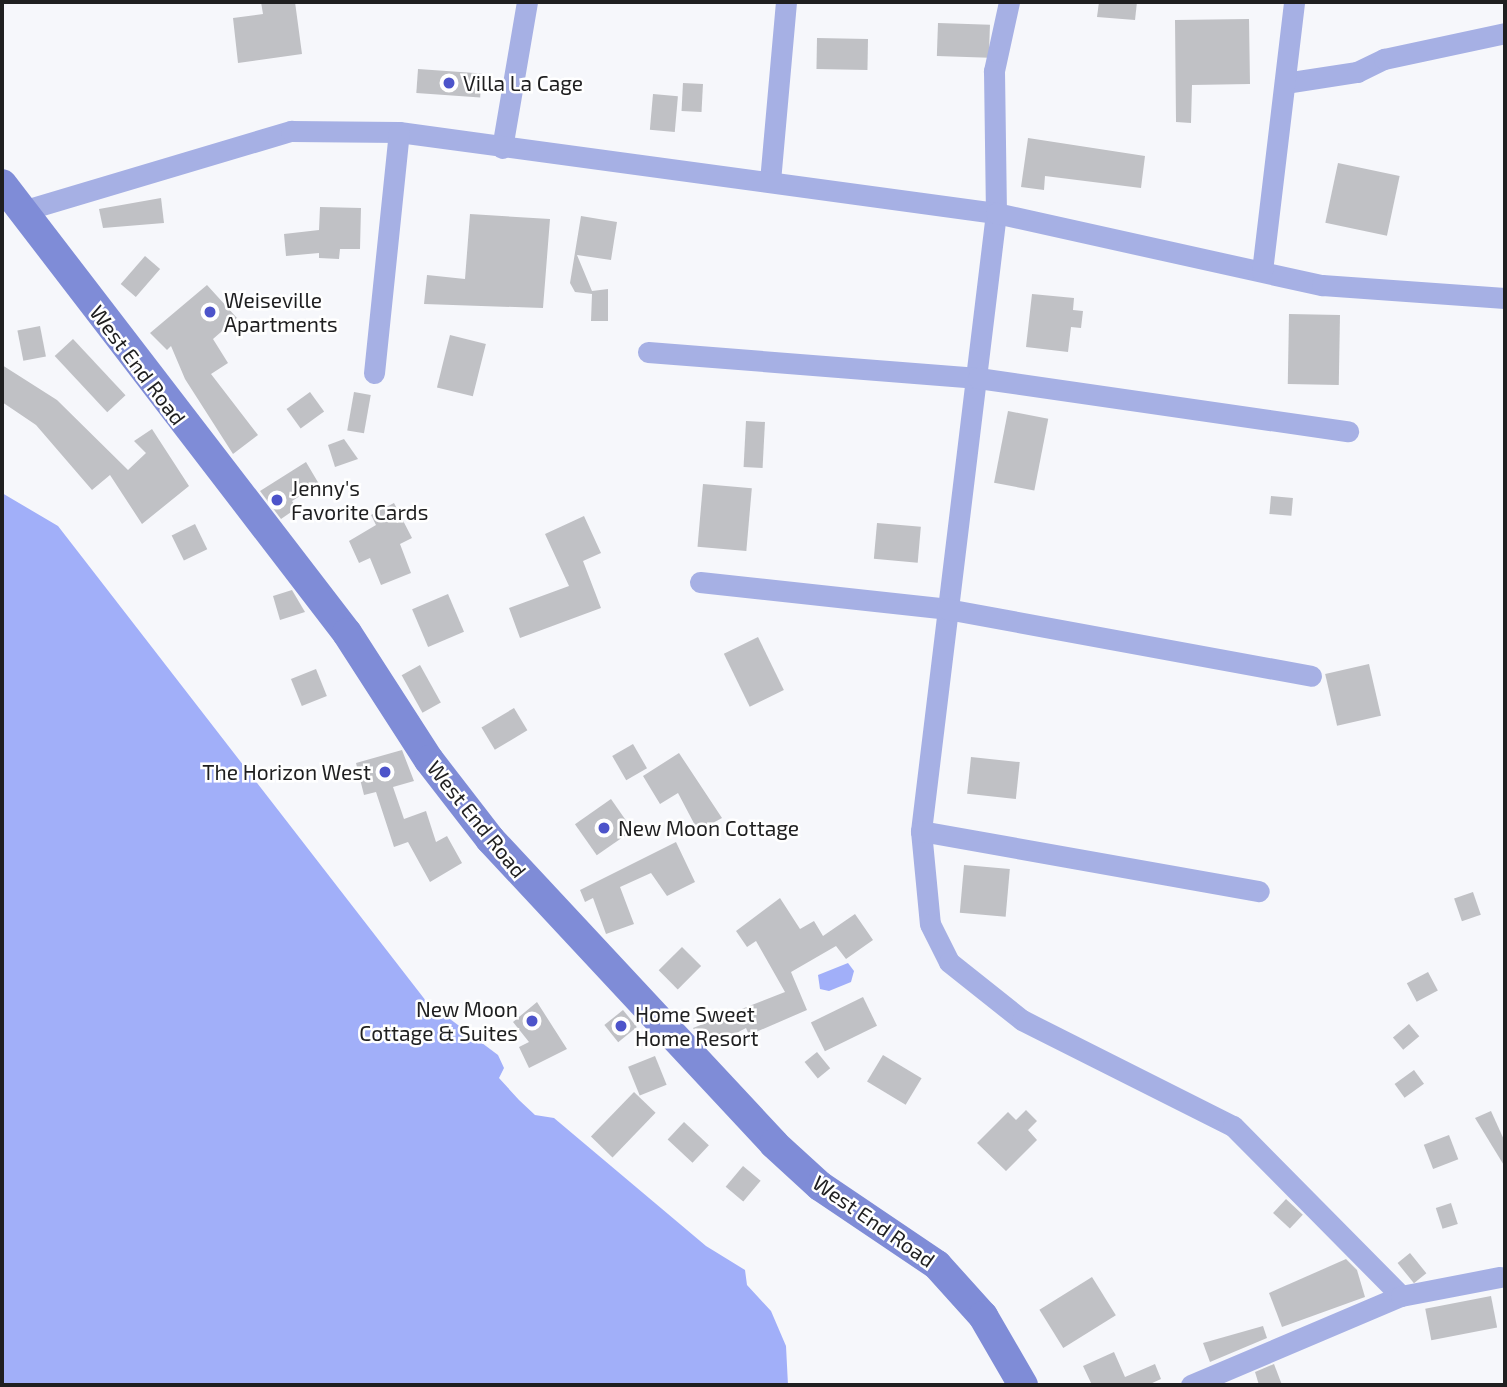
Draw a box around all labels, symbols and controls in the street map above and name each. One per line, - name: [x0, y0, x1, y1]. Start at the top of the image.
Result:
- place label: Villa La Cage: [463, 70, 583, 96]
- marker: Villa La Cage: [441, 75, 457, 91]
- place label: Weiseville Apartments: [224, 287, 338, 337]
- street label: West End Road: [85, 300, 191, 430]
- marker: Weiseville Apartments: [202, 304, 218, 320]
- place label: Jenny's Favorite Cards: [291, 475, 428, 525]
- marker: Jenny's Favorite Cards: [269, 492, 285, 508]
- street label: West End Road: [422, 755, 532, 883]
- place label: The Horizon West: [202, 759, 371, 785]
- marker: The Horizon West: [377, 764, 393, 780]
- place label: New Moon Cottage: [618, 815, 800, 841]
- marker: New Moon Cottage: [596, 820, 612, 836]
- place label: New Moon Cottage & Suites: [359, 996, 518, 1046]
- place label: Home Sweet Home Resort: [635, 1001, 758, 1051]
- marker: New Moon Cottage & Suites: [524, 1013, 540, 1029]
- marker: Home Sweet Home Resort: [613, 1018, 629, 1034]
- street label: West End Road: [808, 1170, 940, 1272]

